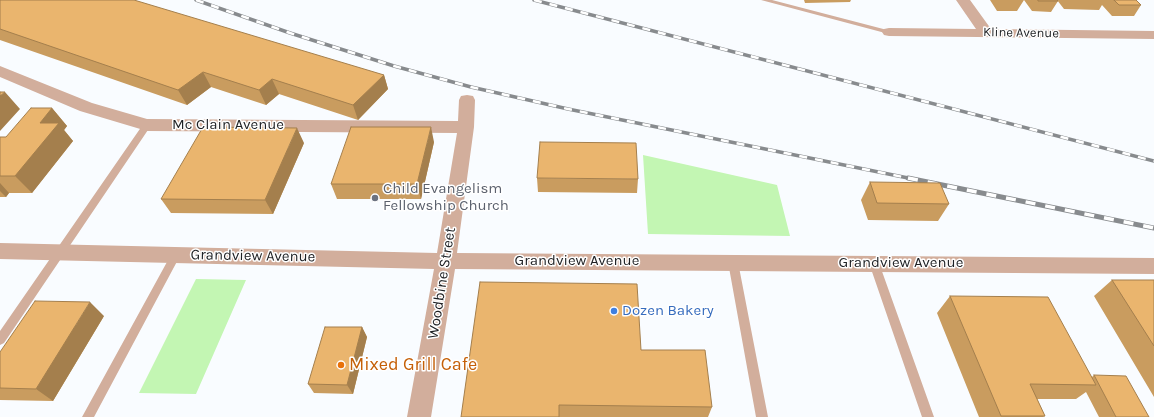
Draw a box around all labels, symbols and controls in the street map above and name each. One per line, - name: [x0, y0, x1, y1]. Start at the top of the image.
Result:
- street label: Kline Avenue: [983, 25, 1059, 41]
- street label: Mc Clain Avenue: [172, 116, 284, 134]
- place label: Child Evangelism Fellowship Church: [383, 180, 509, 215]
- marker: Child Evangelism Fellowship Church: [370, 193, 380, 203]
- street label: Woodbine Street: [424, 226, 460, 340]
- street label: Grandview Avenue: [190, 246, 316, 266]
- street label: Grandview Avenue: [515, 252, 639, 270]
- street label: Grandview Avenue: [839, 254, 963, 272]
- place label: Dozen Bakery: [622, 302, 714, 320]
- marker: Dozen Bakery: [609, 306, 619, 316]
- place label: Mixed Grill Cafe: [349, 354, 477, 376]
- marker: Mixed Grill Cafe: [336, 360, 346, 370]

